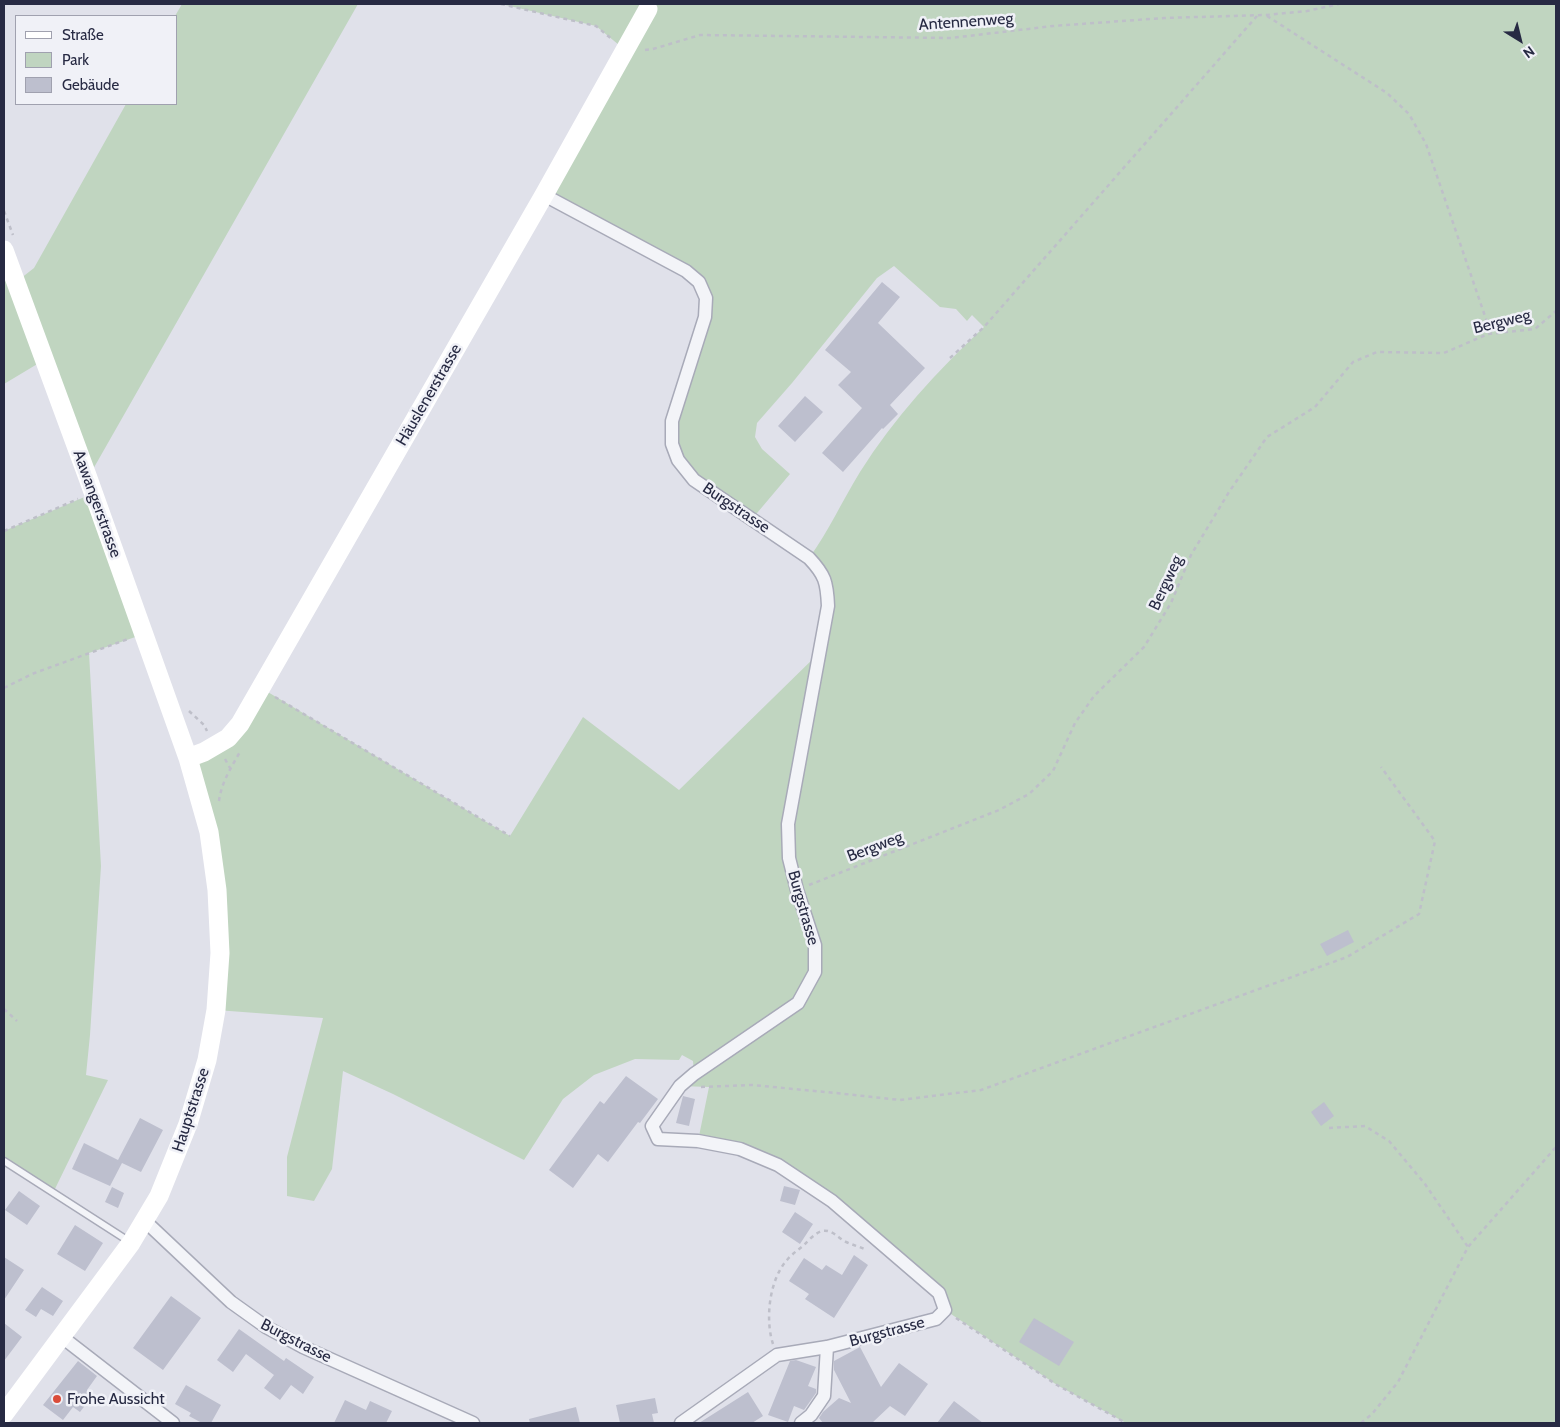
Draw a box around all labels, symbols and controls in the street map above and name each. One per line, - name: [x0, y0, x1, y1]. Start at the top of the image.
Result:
- street label: Antennenweg: [918, 9, 1014, 35]
- legend: [15, 15, 178, 105]
- north arrow: [1495, 15, 1545, 65]
- text: Straße: [62, 26, 104, 44]
- text: N: [1520, 42, 1538, 62]
- text: Park: [62, 51, 89, 69]
- text: Gebäude: [62, 76, 119, 94]
- street label: Bergweg: [1471, 306, 1533, 338]
- street label: Häuslenerstrasse: [392, 341, 466, 449]
- street label: Aawangerstrasse: [69, 448, 125, 560]
- street label: Burgstrasse: [699, 479, 773, 537]
- street label: Bergweg: [1145, 553, 1187, 613]
- street label: Bergweg: [844, 828, 906, 866]
- street label: Burgstrasse: [783, 868, 823, 948]
- street label: Hauptstrasse: [168, 1065, 214, 1155]
- street label: Burgstrasse: [847, 1313, 927, 1351]
- street label: Burgstrasse: [257, 1315, 335, 1367]
- place label: Frohe Aussicht: [67, 1389, 165, 1409]
- marker: Frohe Aussicht: [51, 1393, 63, 1405]

